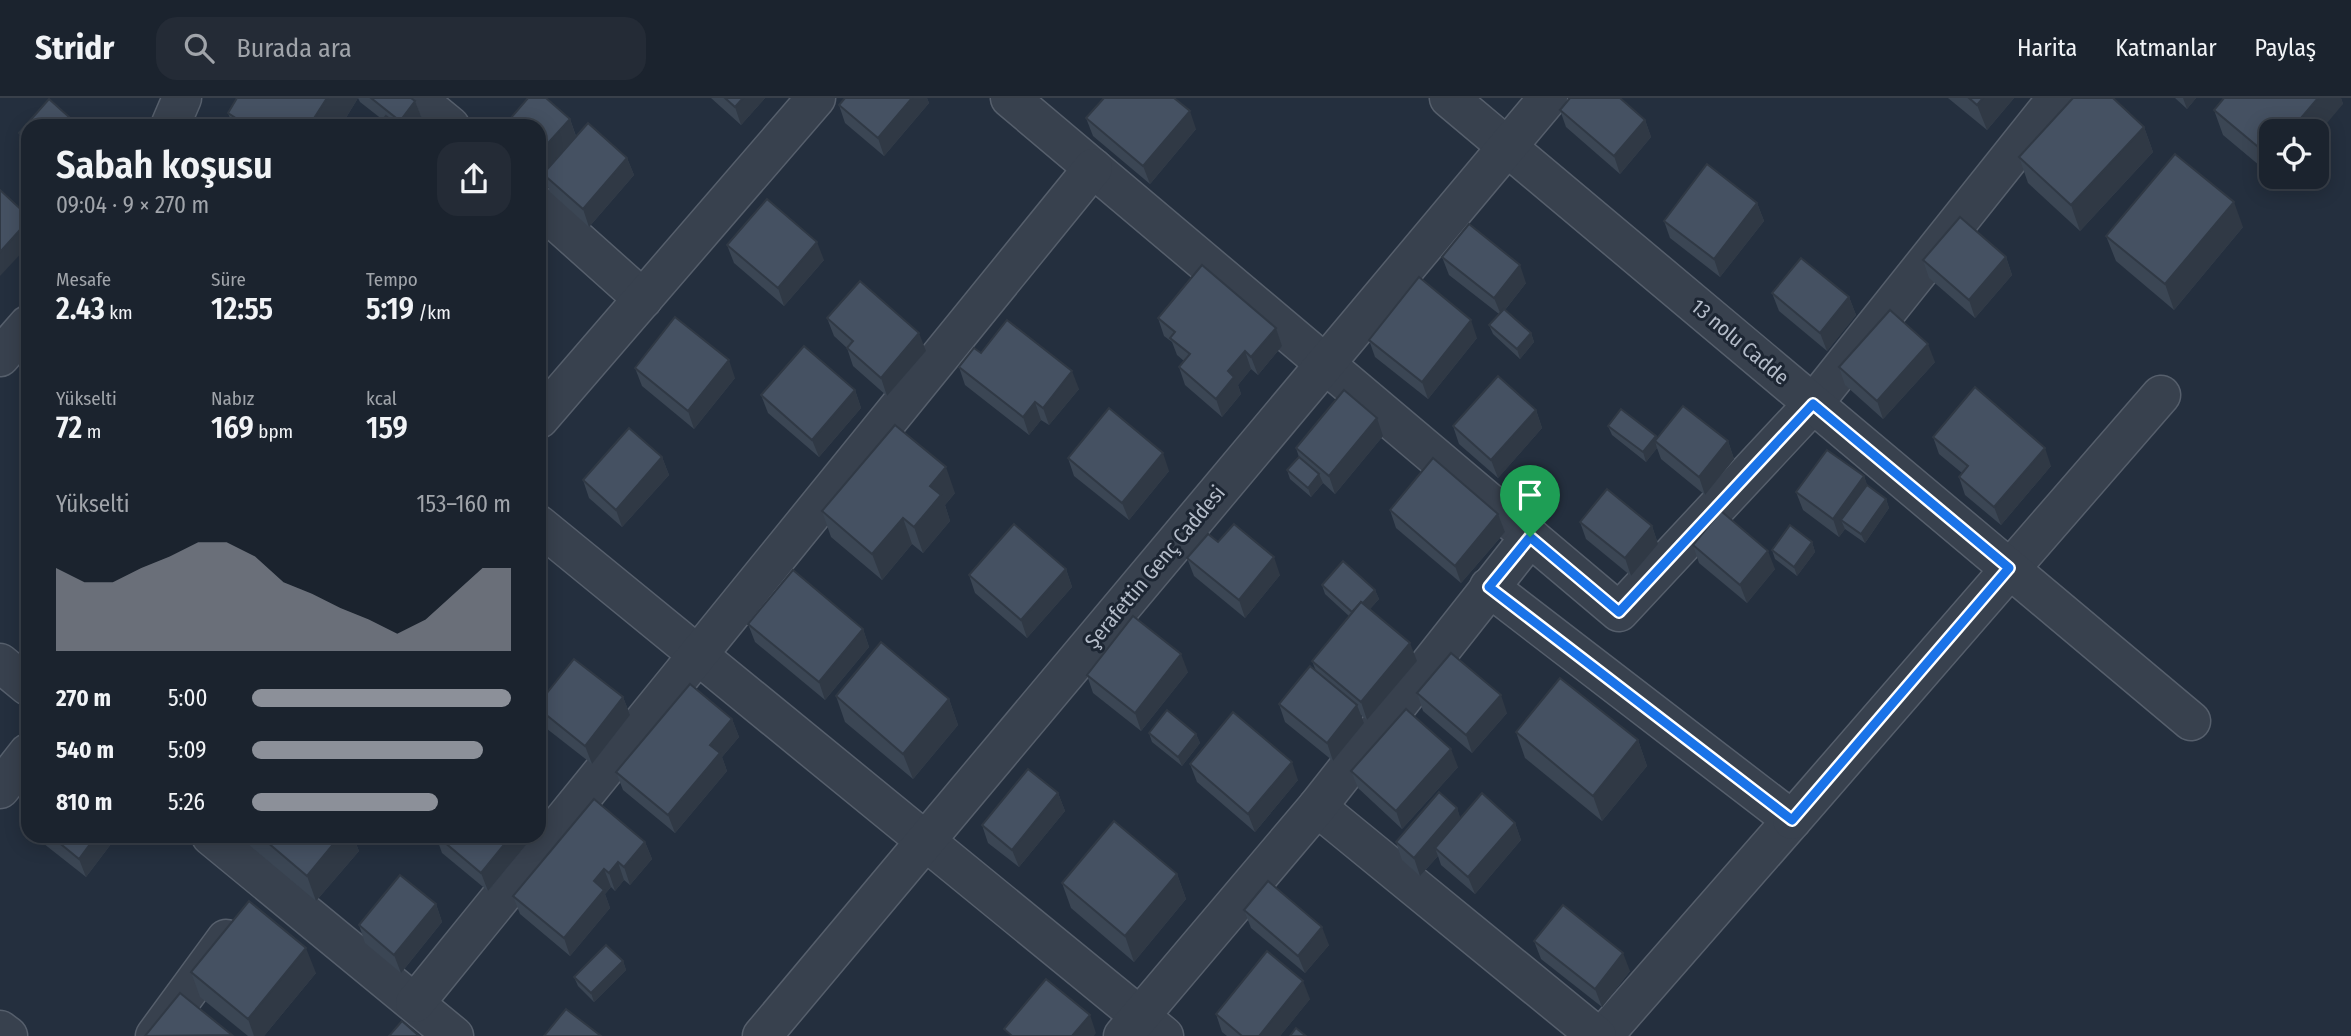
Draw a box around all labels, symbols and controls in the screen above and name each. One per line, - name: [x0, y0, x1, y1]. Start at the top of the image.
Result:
- search box: [156, 17, 646, 80]
- text: Stridr: [35, 28, 114, 68]
- icon: search: [180, 29, 218, 67]
- text: Burada ara: [236, 33, 352, 64]
- text: Harita: [2017, 34, 2077, 62]
- text: Katmanlar: [2115, 34, 2217, 62]
- text: Paylaş: [2255, 34, 2316, 62]
- map controls: [2259, 119, 2329, 189]
- button: locate: [2259, 119, 2329, 189]
- text: Sabah koşusu: [56, 142, 273, 188]
- button: share: [437, 142, 511, 216]
- text: 09:04 · 9 × 270 m: [56, 191, 209, 219]
- text: Mesafe: [56, 268, 111, 291]
- text: Süre: [211, 268, 246, 291]
- text: Tempo: [366, 268, 418, 291]
- text: 2.43: [56, 291, 105, 327]
- text: 12:55: [211, 291, 273, 327]
- text: 5:19: [366, 291, 414, 327]
- street label: 13 nolu Cadde: [1686, 294, 1794, 390]
- text: km: [105, 301, 133, 324]
- text: /km: [414, 301, 451, 324]
- text: Yükselti: [56, 387, 117, 410]
- text: Nabız: [211, 387, 254, 410]
- text: kcal: [366, 387, 397, 410]
- text: 72: [56, 410, 82, 446]
- text: 169: [211, 410, 254, 446]
- text: 159: [366, 410, 408, 446]
- text: m: [82, 420, 101, 443]
- text: bpm: [254, 420, 293, 443]
- pin: [1500, 465, 1560, 537]
- icon: arrive: [1511, 476, 1549, 514]
- street label: Şerafettin Genç Caddesi: [1079, 480, 1231, 654]
- text: Yükselti: [56, 490, 130, 518]
- text: 153–160 m: [417, 490, 511, 518]
- text: 270 m: [56, 684, 111, 712]
- text: 5:00: [168, 684, 207, 712]
- text: 540 m: [56, 736, 114, 764]
- text: 5:09: [168, 736, 206, 764]
- text: 810 m: [56, 788, 112, 816]
- text: 5:26: [168, 788, 205, 816]

